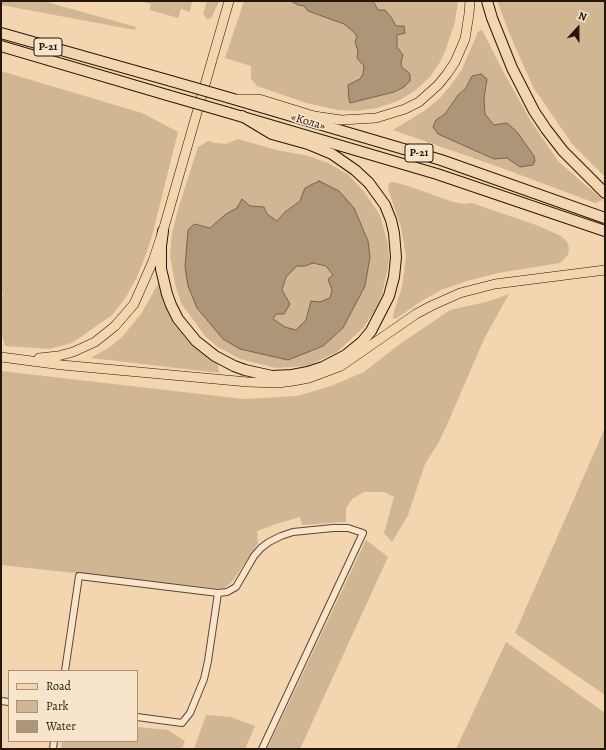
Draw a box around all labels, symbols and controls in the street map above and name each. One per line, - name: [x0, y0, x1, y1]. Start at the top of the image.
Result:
- north arrow: [558, 8, 598, 48]
- text: N: [576, 8, 589, 25]
- road number: Р-21: [34, 38, 62, 56]
- street label: «Кола»: [289, 110, 327, 134]
- road number: Р-21: [405, 144, 433, 162]
- legend: [8, 670, 138, 742]
- text: Road: [46, 678, 71, 694]
- text: Park: [46, 698, 69, 714]
- text: Water: [46, 718, 76, 734]

